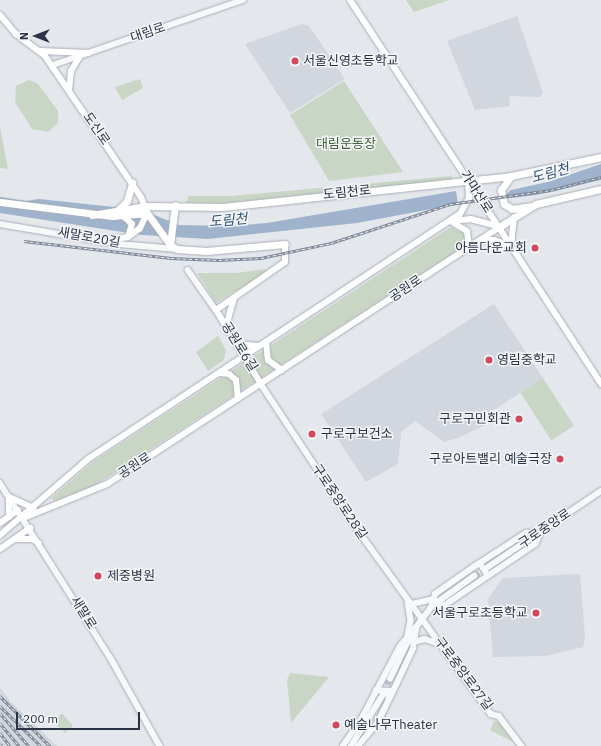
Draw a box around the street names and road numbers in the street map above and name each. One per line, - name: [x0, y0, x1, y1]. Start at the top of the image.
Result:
- street label: 대림로: [128, 20, 168, 46]
- street label: 도신로: [79, 110, 113, 148]
- street label: 가마산로: [456, 168, 496, 216]
- street label: 도림천로: [322, 183, 372, 203]
- street label: 새말로20길: [56, 225, 122, 251]
- street label: 공원로: [387, 273, 425, 305]
- street label: 공원로6길: [218, 319, 260, 375]
- street label: 공원로: [116, 450, 154, 482]
- street label: 구로중앙로28길: [308, 461, 370, 543]
- street label: 구로중앙로: [516, 506, 574, 552]
- street label: 새말로: [67, 594, 99, 632]
- street label: 구로중앙로27길: [430, 634, 496, 714]

